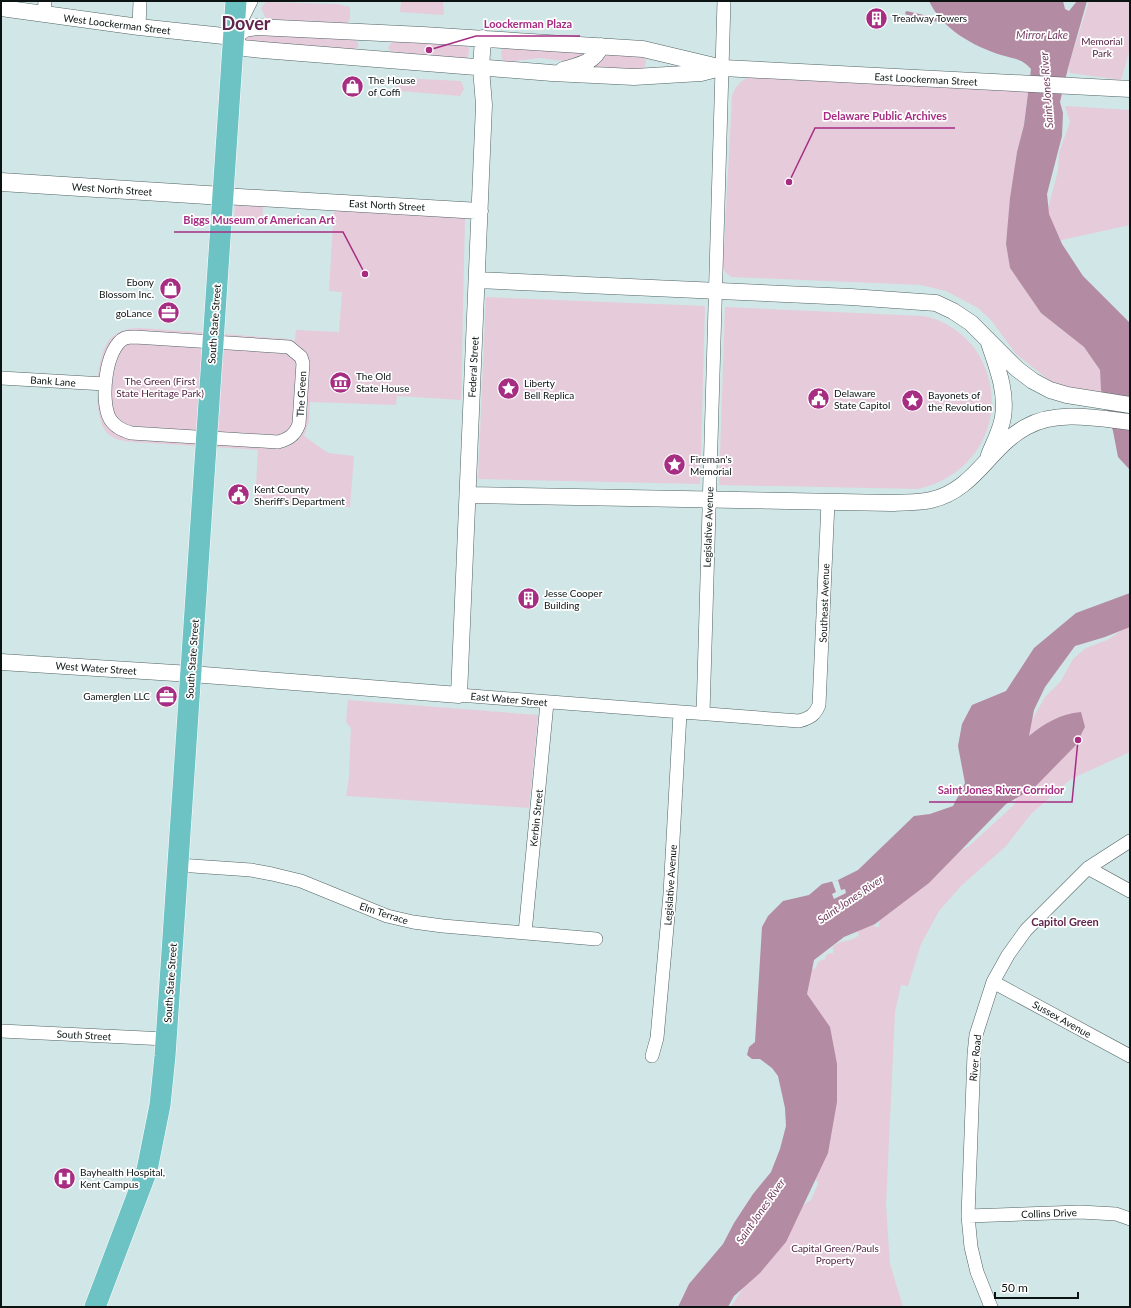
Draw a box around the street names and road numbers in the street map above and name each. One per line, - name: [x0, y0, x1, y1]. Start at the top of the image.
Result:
- street label: West Loockerman Street: [63, 11, 172, 37]
- street label: East Loockerman Street: [874, 70, 978, 88]
- street label: West North Street: [71, 180, 153, 198]
- street label: East North Street: [349, 197, 426, 213]
- street label: South State Street: [205, 283, 223, 364]
- street label: Federal Street: [465, 336, 481, 398]
- street label: The Green: [294, 371, 308, 417]
- street label: Bank Lane: [30, 373, 76, 389]
- street label: Legislative Avenue: [701, 486, 715, 568]
- street label: Southeast Avenue: [817, 563, 831, 643]
- street label: South State Street: [183, 618, 201, 699]
- street label: West Water Street: [55, 659, 137, 677]
- street label: East Water Street: [470, 690, 548, 708]
- street label: Kerbin Street: [527, 788, 545, 847]
- street label: Legislative Avenue: [661, 844, 679, 926]
- street label: Elm Terrace: [358, 899, 410, 927]
- street label: South State Street: [161, 942, 179, 1023]
- street label: Sussex Avenue: [1031, 998, 1093, 1040]
- street label: South Street: [56, 1028, 112, 1042]
- street label: River Road: [967, 1034, 983, 1082]
- street label: Collins Drive: [1021, 1206, 1077, 1220]

